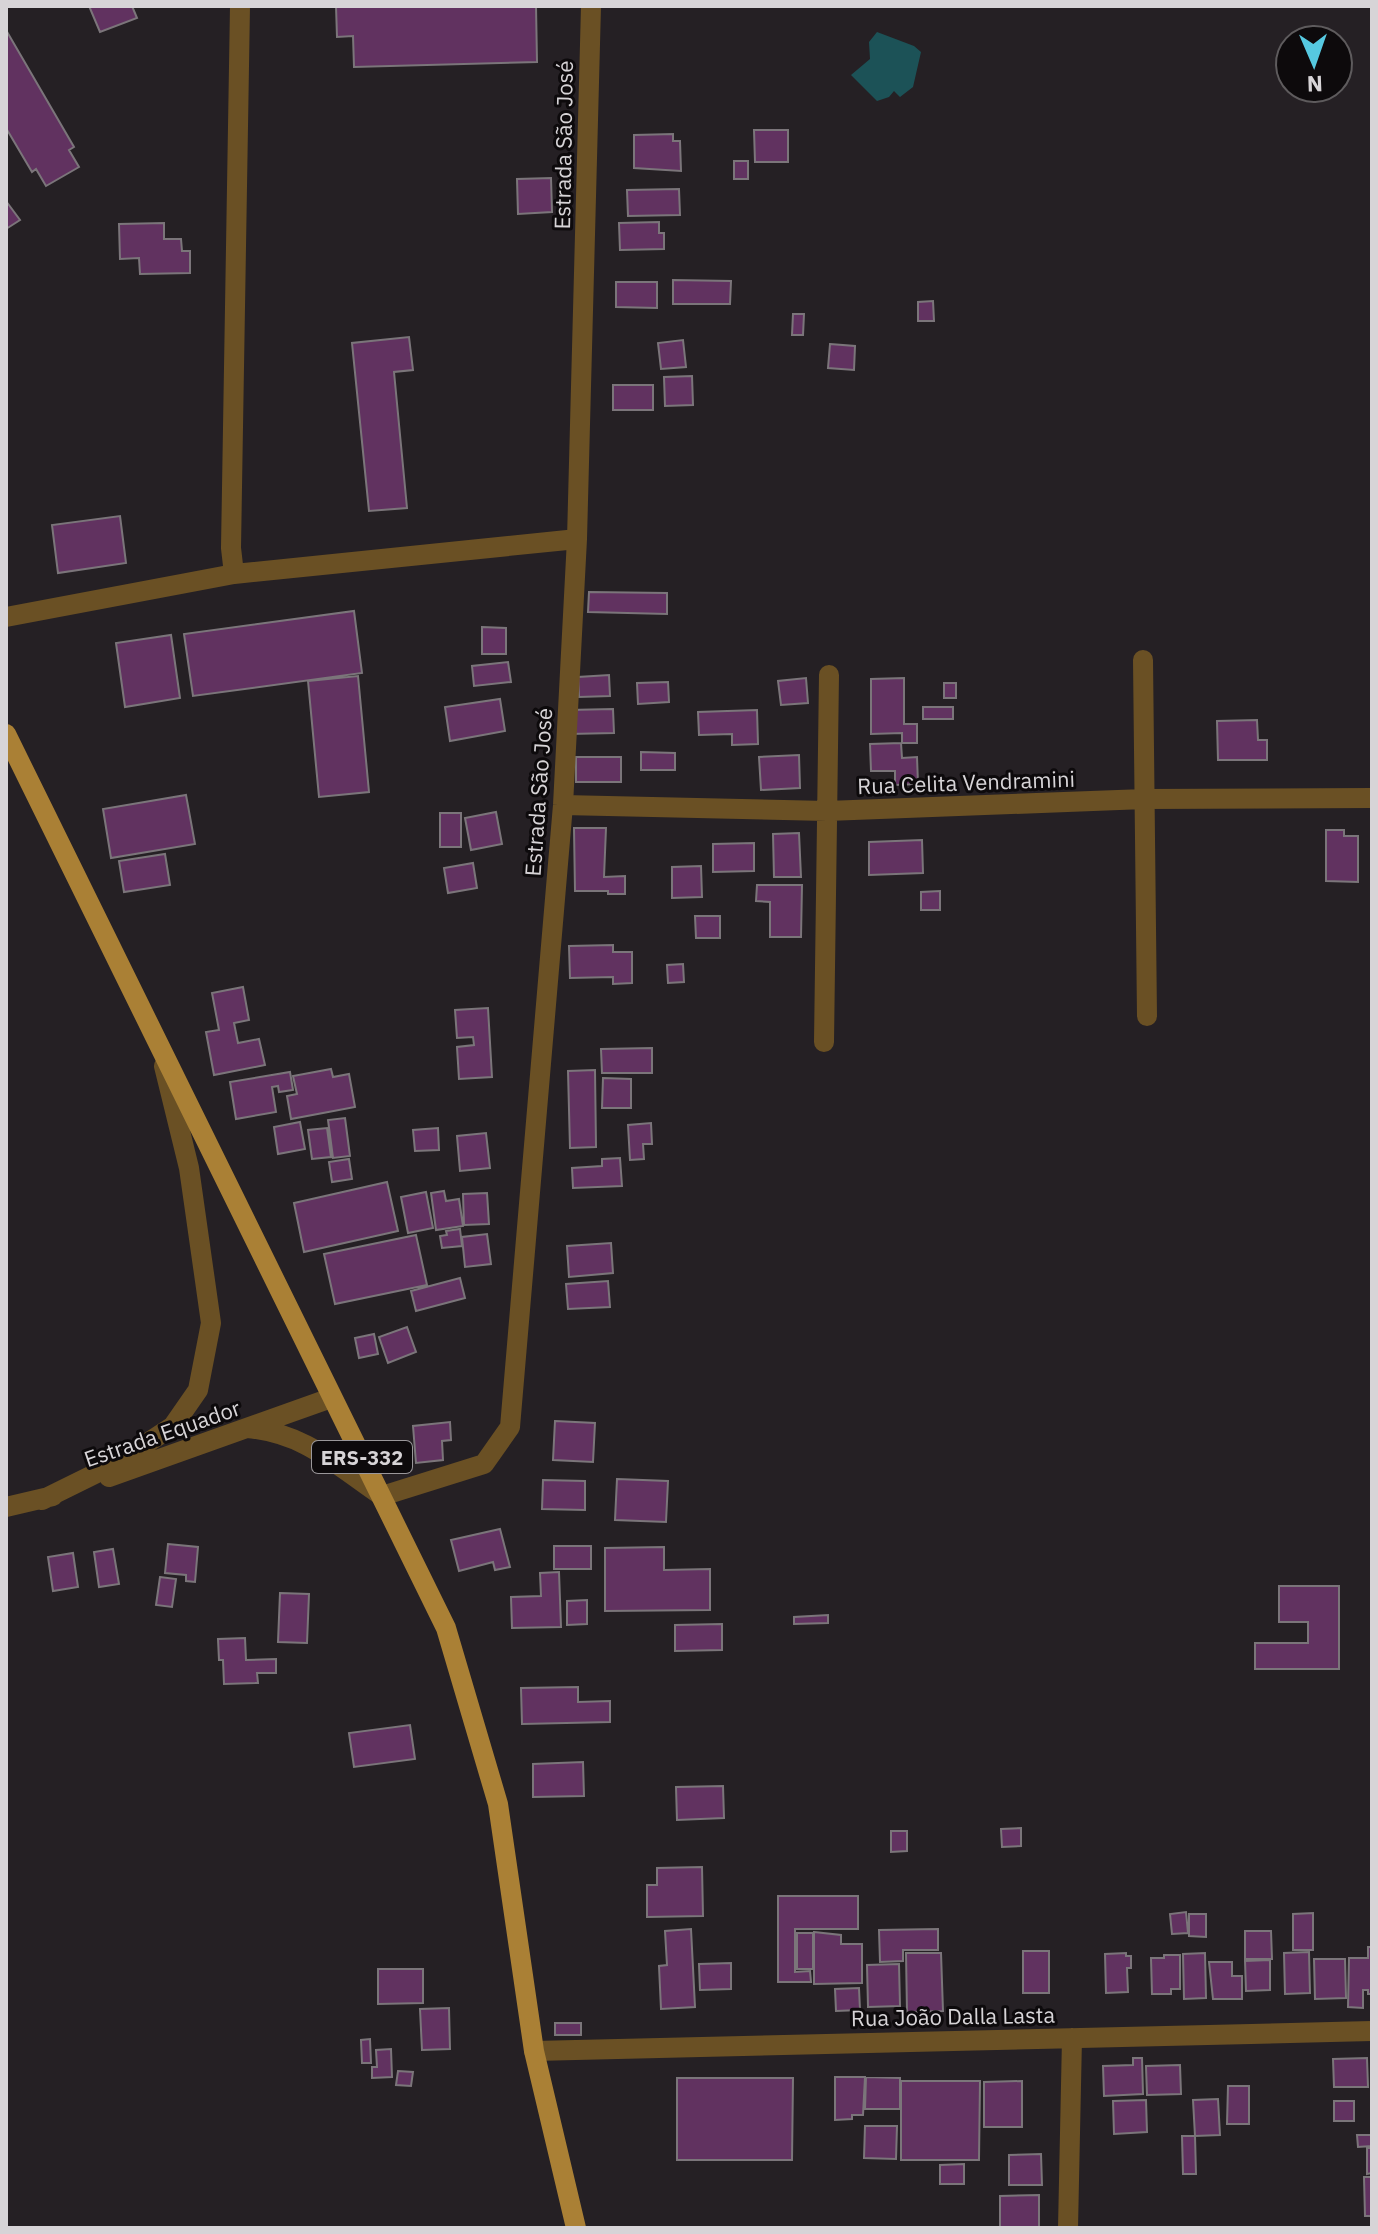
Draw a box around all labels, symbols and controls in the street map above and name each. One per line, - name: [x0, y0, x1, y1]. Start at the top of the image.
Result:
- north arrow: [1274, 24, 1354, 104]
- street label: Estrada São José: [547, 60, 579, 230]
- text: N: [1306, 70, 1323, 99]
- street label: Estrada São José: [518, 707, 558, 877]
- street label: Rua Celita Vendramini: [857, 764, 1075, 800]
- street label: Estrada Equador: [80, 1393, 244, 1473]
- road number: ERS-332: [312, 1441, 412, 1473]
- street label: Rua João Dalla Lasta: [851, 2000, 1056, 2032]

